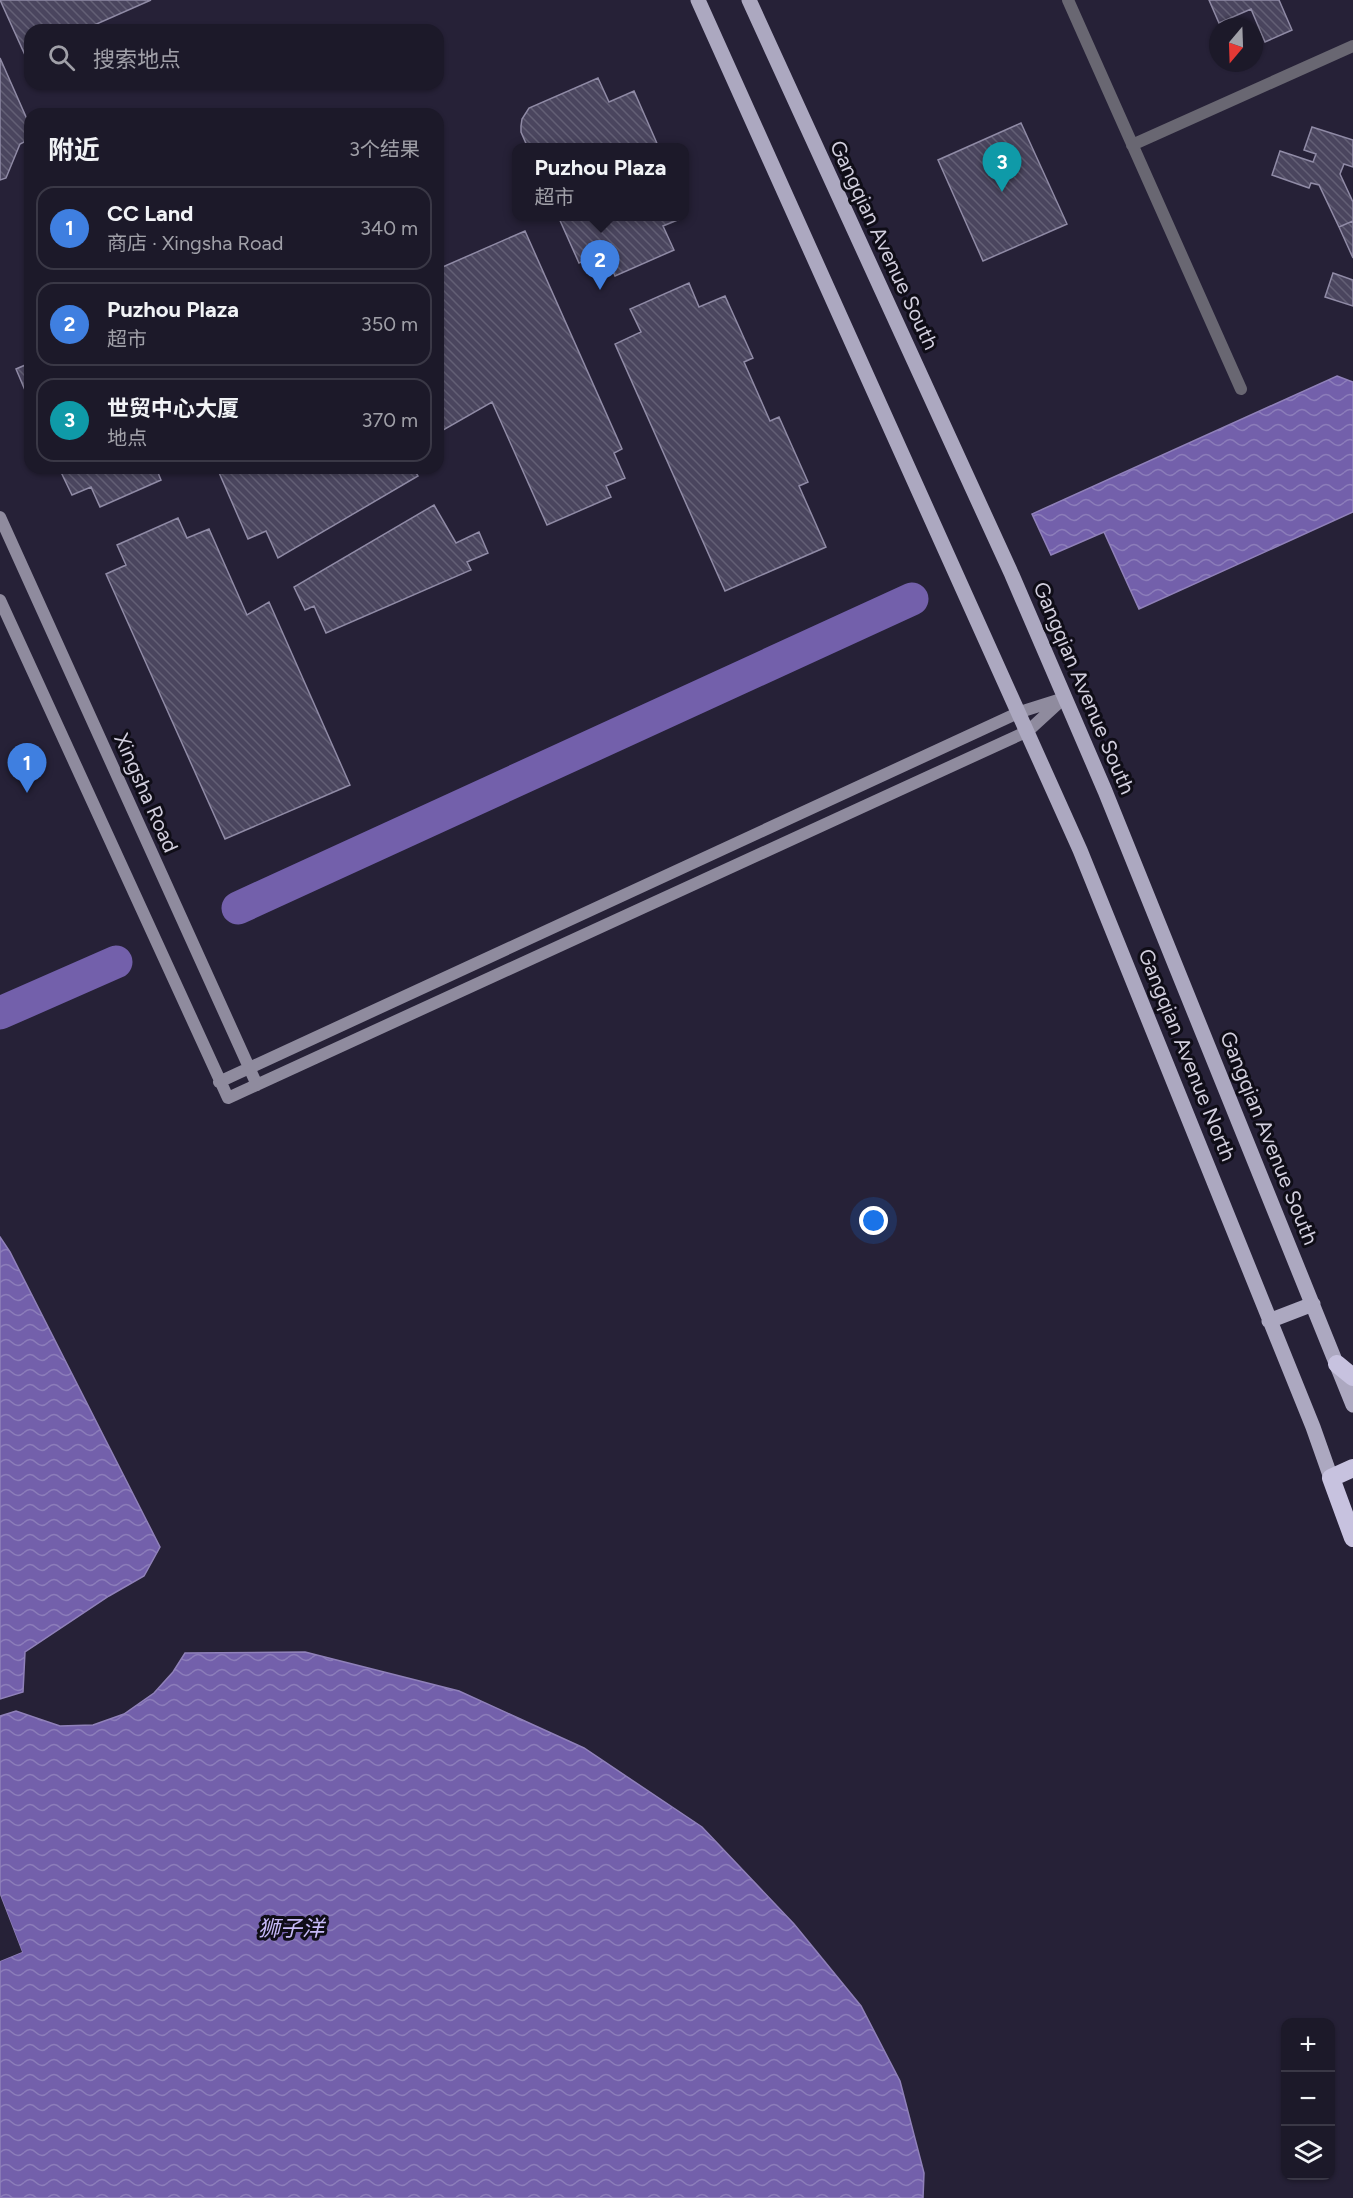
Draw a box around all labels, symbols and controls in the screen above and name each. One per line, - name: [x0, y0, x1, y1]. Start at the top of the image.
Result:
- north arrow: [1209, 18, 1263, 72]
- search box: [24, 24, 444, 90]
- icon: search: [45, 41, 78, 74]
- text: 搜索地点: [93, 46, 181, 73]
- text: 附近: [48, 134, 100, 166]
- street label: Gangqian Avenue South: [825, 136, 944, 353]
- text: 3个结果: [349, 137, 420, 161]
- pin: 3: [982, 142, 1022, 192]
- popup: [512, 143, 689, 221]
- text: Puzhou Plaza: [535, 154, 666, 181]
- text: 超市: [535, 185, 575, 209]
- text: CC Land: [107, 200, 193, 227]
- text: 1: [65, 216, 74, 240]
- text: 340 m: [360, 216, 418, 240]
- text: 商店 · Xingsha Road: [107, 231, 283, 255]
- pin: 2: [580, 240, 620, 290]
- text: Puzhou Plaza: [107, 296, 239, 323]
- text: 2: [64, 312, 75, 336]
- text: 350 m: [361, 312, 418, 336]
- text: 超市: [107, 327, 147, 351]
- text: 世贸中心大厦: [107, 395, 239, 422]
- text: 3: [64, 408, 75, 432]
- text: 370 m: [362, 408, 418, 432]
- text: 地点: [107, 426, 147, 450]
- street label: Gangqian Avenue South: [1028, 578, 1141, 798]
- street label: Xingsha Road: [109, 729, 184, 856]
- pin: 1: [8, 744, 46, 793]
- street label: Gangqian Avenue North: [1133, 945, 1242, 1165]
- street label: Gangqian Avenue South: [1215, 1027, 1324, 1248]
- your location: [859, 1206, 888, 1235]
- water label: 狮子洋: [258, 1915, 327, 1942]
- map controls: [1281, 2018, 1335, 2180]
- button: +: [1281, 2018, 1335, 2072]
- button: −: [1281, 2072, 1335, 2126]
- button: layers: [1281, 2126, 1335, 2180]

